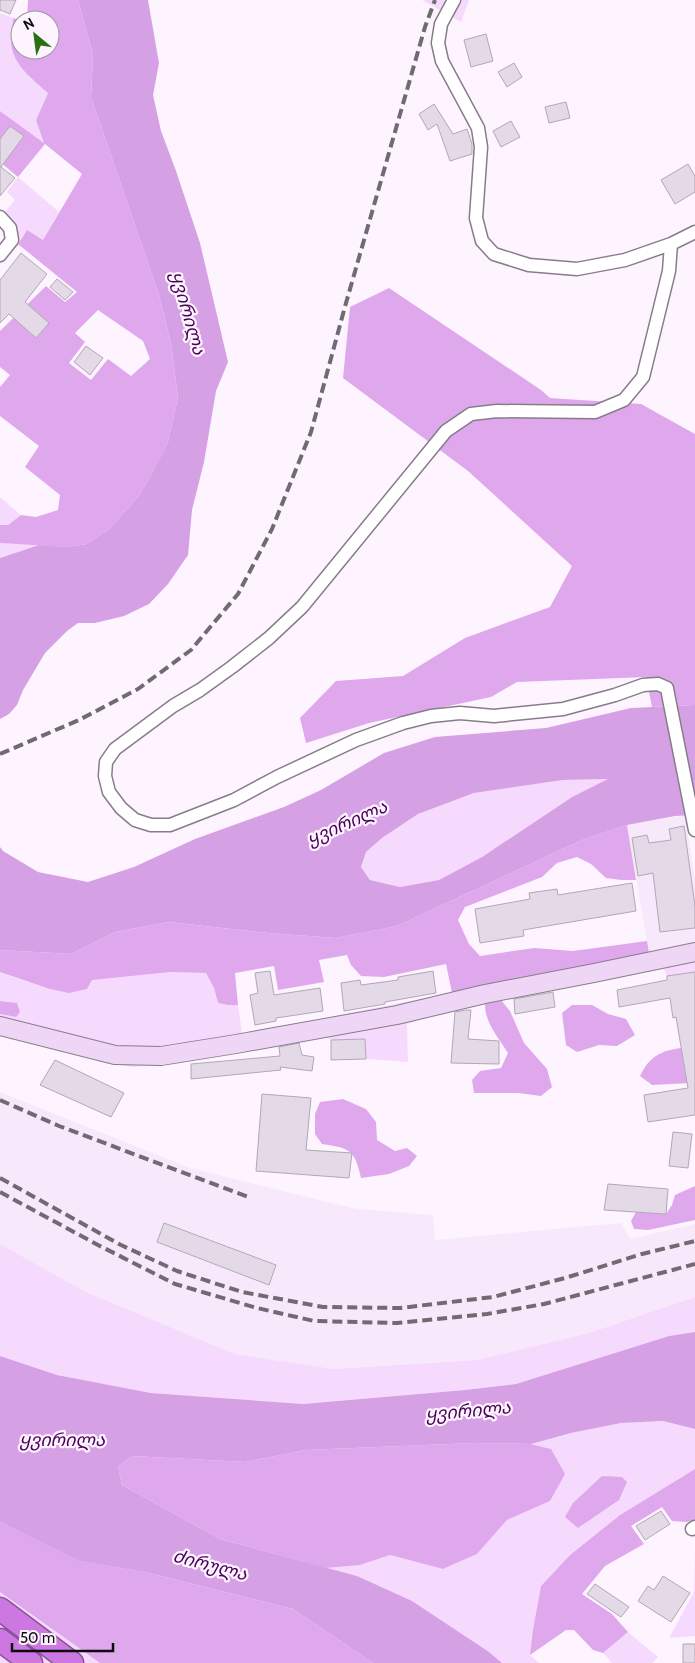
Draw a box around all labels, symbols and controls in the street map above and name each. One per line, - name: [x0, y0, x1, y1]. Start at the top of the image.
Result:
- north arrow: [10, 10, 60, 60]
- text: N: [20, 13, 37, 34]
- water label: ყვირილა: [166, 269, 210, 357]
- water label: ყვირილა: [303, 795, 391, 850]
- water label: ყვირილა: [424, 1396, 512, 1426]
- water label: ყვირილა: [19, 1429, 105, 1451]
- water label: ძირულა: [171, 1545, 250, 1585]
- scale bar: [12, 1620, 114, 1652]
- text: 50 m: [20, 1629, 55, 1647]

